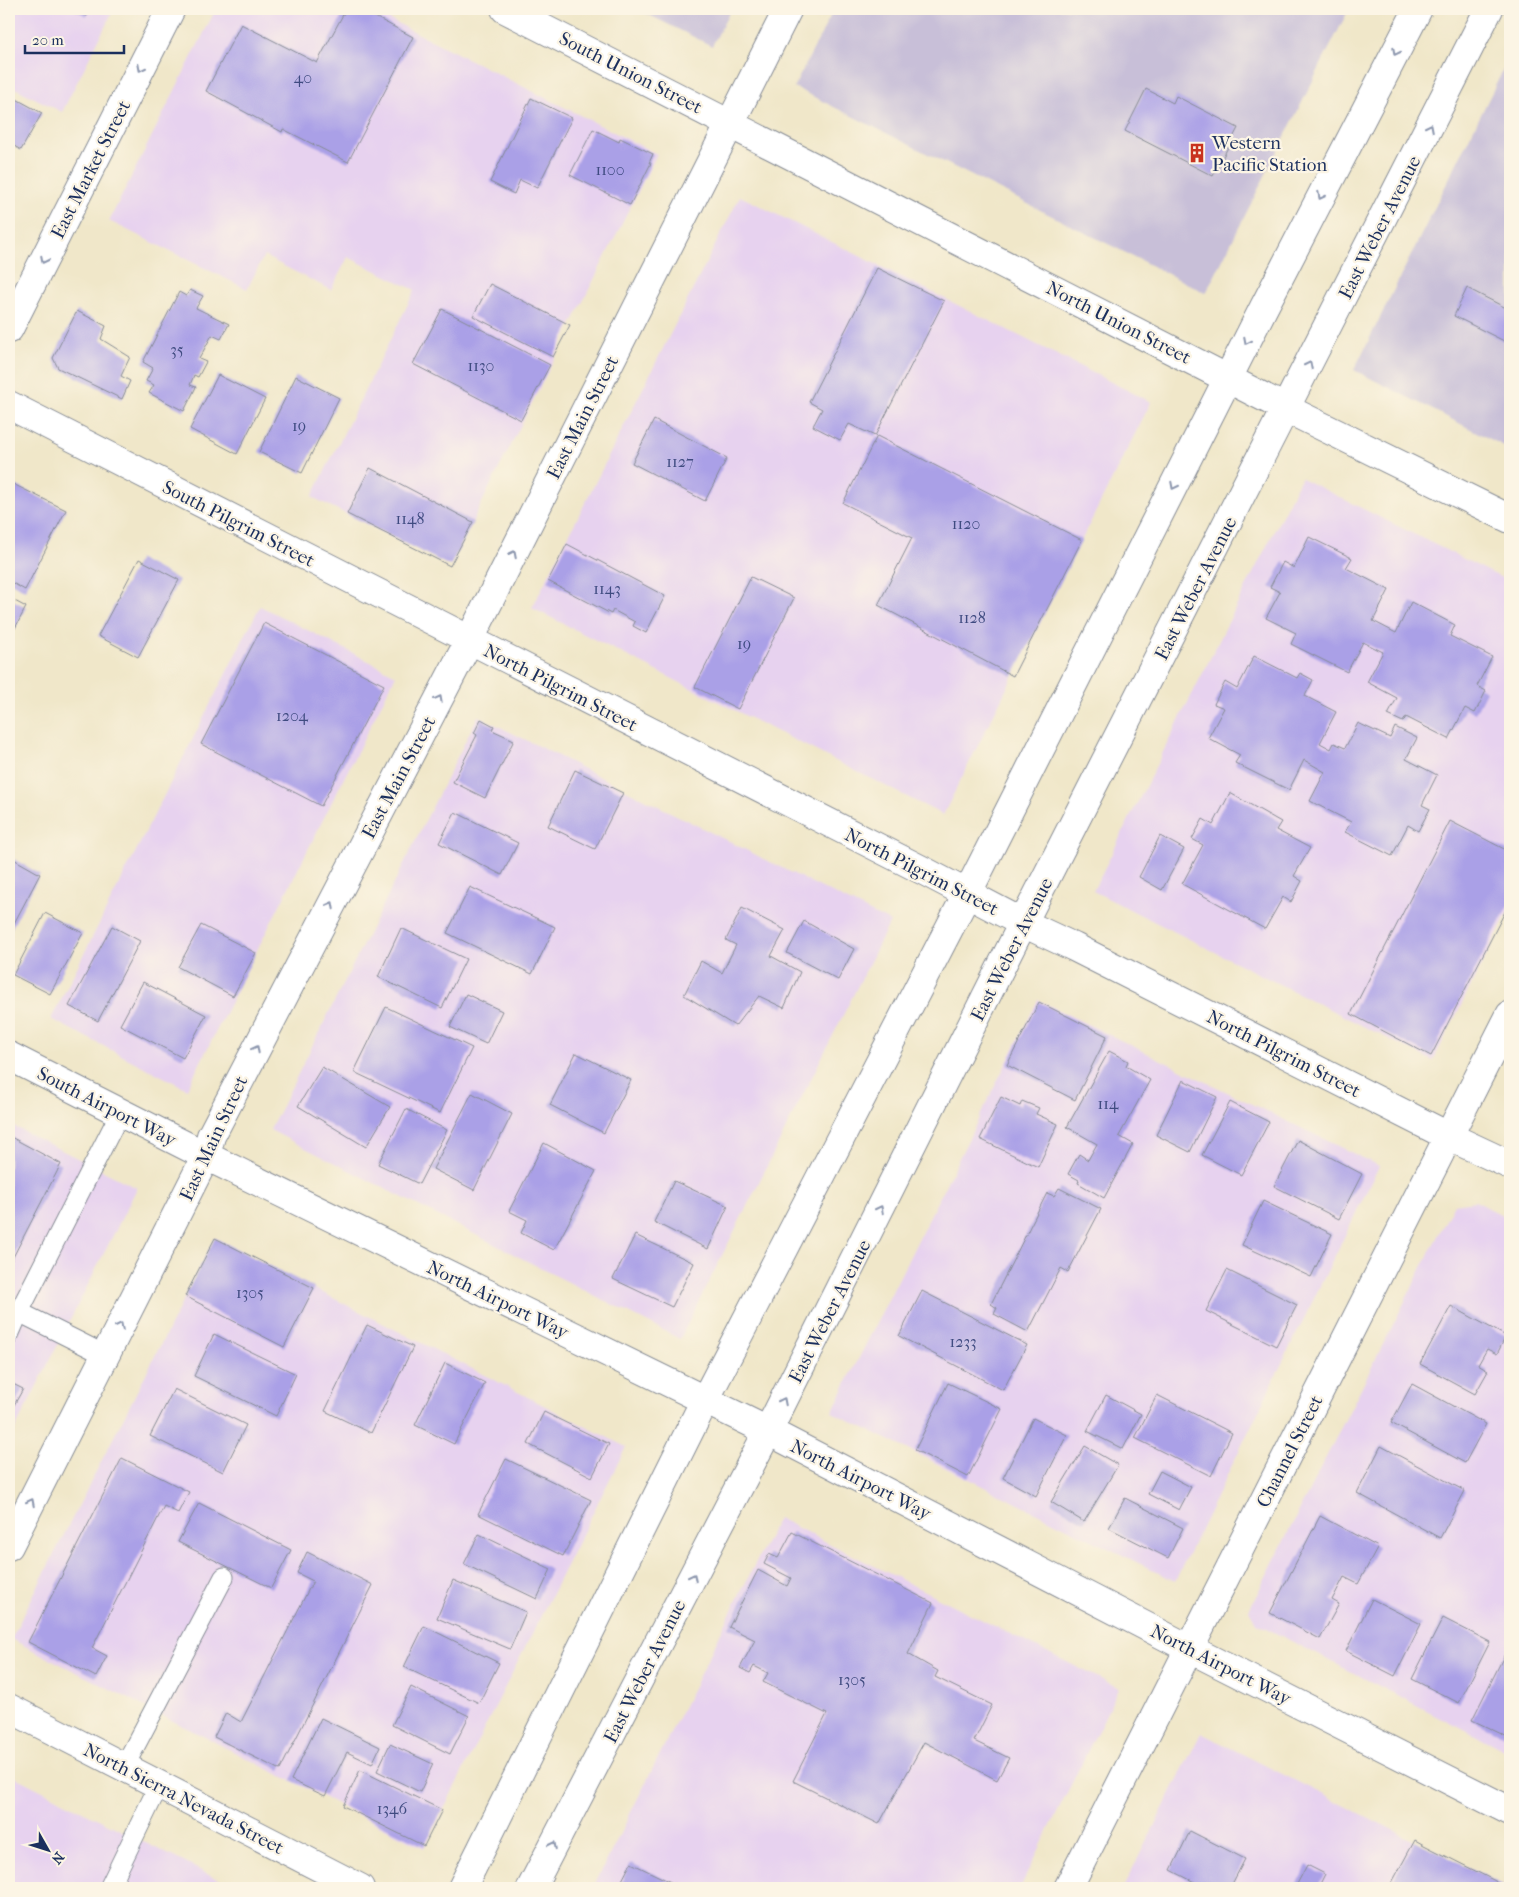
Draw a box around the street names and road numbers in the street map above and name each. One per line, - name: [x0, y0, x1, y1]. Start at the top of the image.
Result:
- street label: South Union Street: [555, 27, 706, 119]
- street label: East Market Street: [47, 96, 135, 242]
- street label: East Weber Avenue: [1334, 152, 1426, 303]
- street label: North Union Street: [1043, 277, 1195, 369]
- street label: East Main Street: [542, 352, 623, 483]
- street label: South Pilgrim Street: [159, 476, 318, 572]
- street label: East Weber Avenue: [1150, 513, 1242, 664]
- street label: North Pilgrim Street: [480, 640, 641, 736]
- street label: East Main Street: [357, 712, 440, 842]
- street label: North Pilgrim Street: [841, 824, 1002, 920]
- street label: East Weber Avenue: [966, 874, 1058, 1025]
- street label: North Pilgrim Street: [1203, 1006, 1364, 1102]
- street label: South Airport Way: [33, 1062, 180, 1152]
- street label: East Main Street: [175, 1072, 253, 1204]
- street label: East Weber Avenue: [784, 1236, 876, 1387]
- street label: North Airport Way: [423, 1256, 573, 1344]
- street label: Channel Street: [1252, 1391, 1328, 1511]
- street label: North Airport Way: [787, 1435, 935, 1525]
- street label: East Weber Avenue: [599, 1596, 691, 1747]
- street label: North Airport Way: [1147, 1620, 1295, 1710]
- street label: North Sierra Nevada Street: [80, 1739, 287, 1859]

